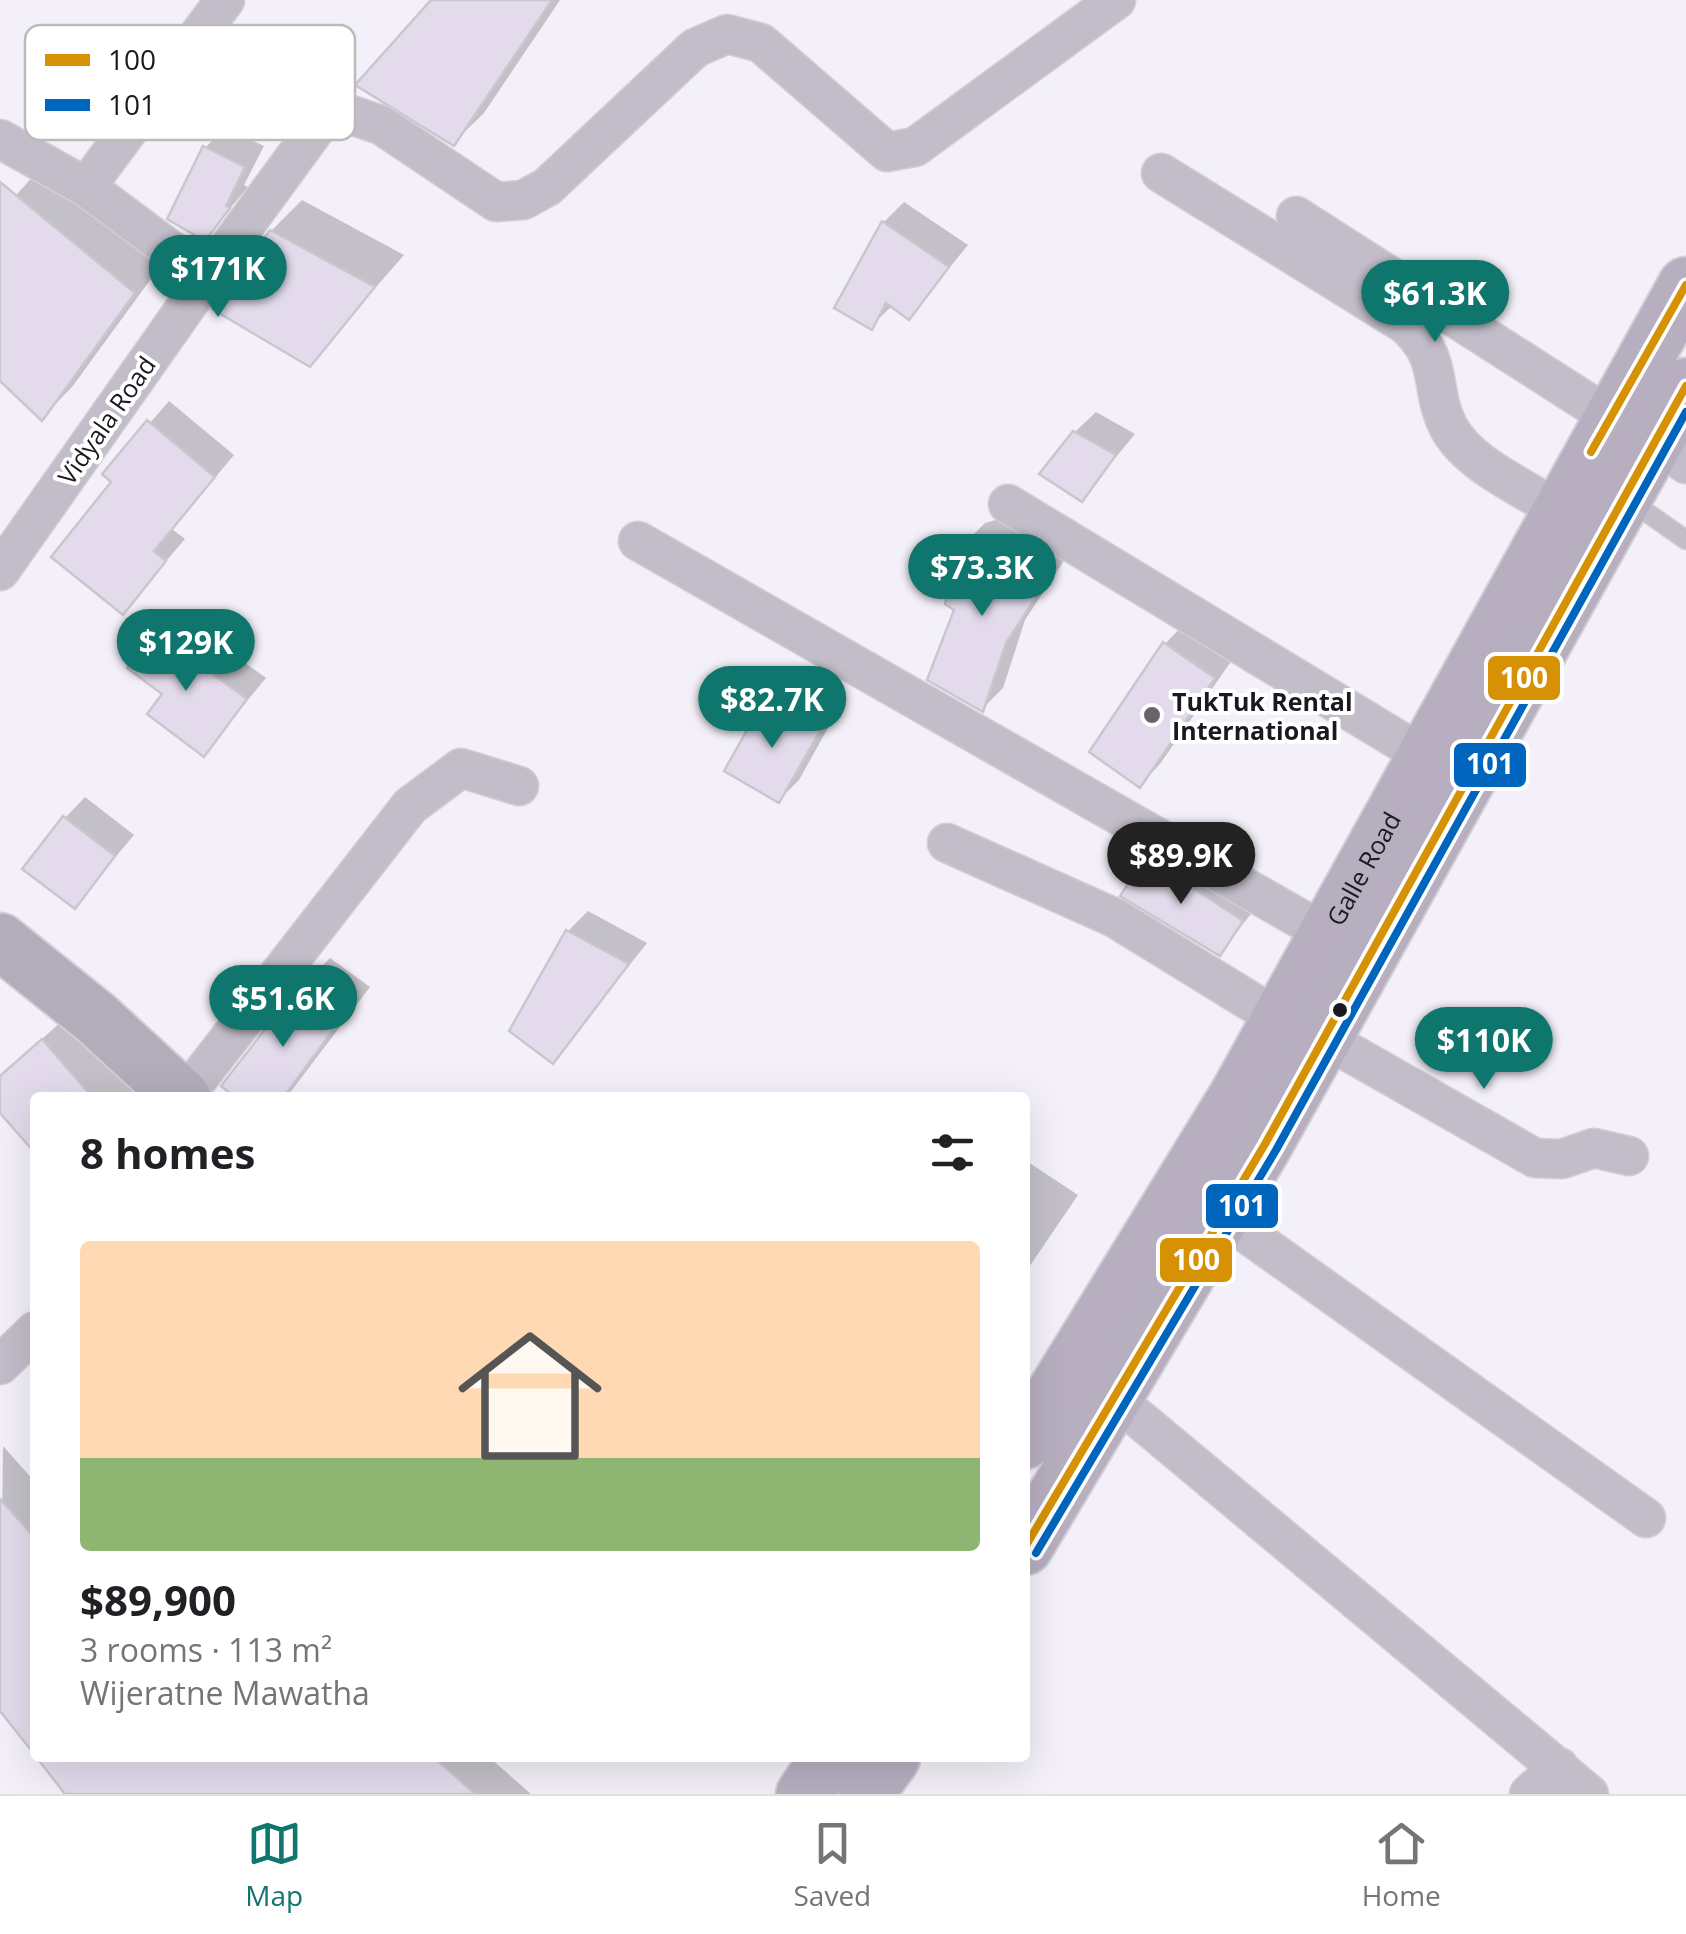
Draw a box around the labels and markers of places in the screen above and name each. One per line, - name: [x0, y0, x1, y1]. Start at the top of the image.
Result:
- pin: $171K: [148, 235, 288, 320]
- pin: $61.3K: [1354, 260, 1516, 345]
- pin: $73.3K: [901, 534, 1063, 619]
- pin: $129K: [116, 609, 256, 694]
- pin: $82.7K: [691, 666, 853, 751]
- place label: TukTuk Rental International: [1172, 684, 1353, 747]
- marker: TukTuk Rental International: [1141, 704, 1163, 726]
- pin: $89.9K: [1100, 822, 1262, 907]
- pin: $51.6K: [202, 965, 364, 1050]
- unlabelled marker: [1330, 1000, 1350, 1020]
- pin: $110K: [1414, 1007, 1554, 1092]

